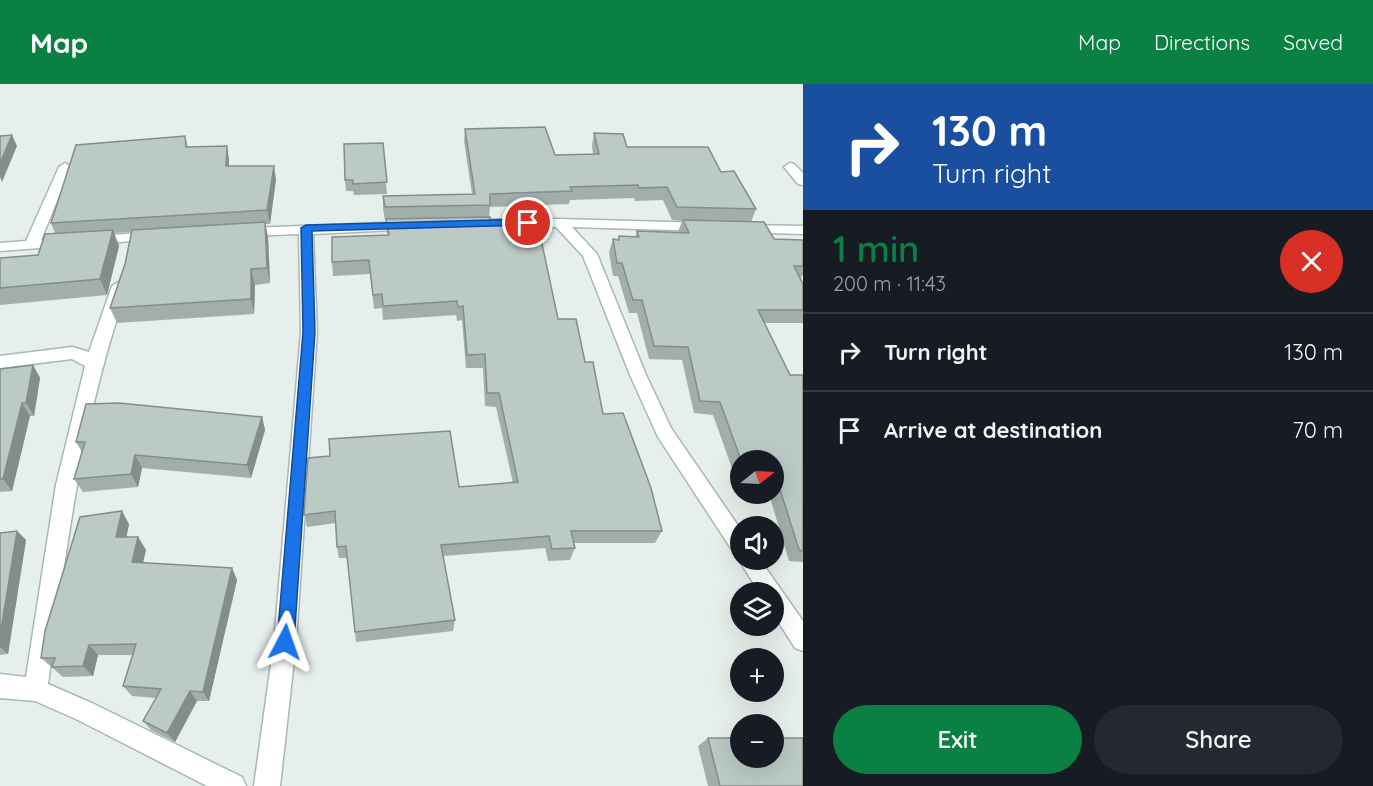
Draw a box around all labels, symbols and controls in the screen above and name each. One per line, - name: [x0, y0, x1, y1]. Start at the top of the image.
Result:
- text: Map: [30, 25, 88, 60]
- text: Map: [1078, 29, 1121, 55]
- text: Directions: [1154, 29, 1250, 55]
- text: Saved: [1283, 29, 1343, 55]
- text: 130 m: [932, 104, 1047, 157]
- icon: right: [833, 108, 911, 186]
- text: Turn right: [932, 156, 1051, 190]
- pin: [502, 197, 553, 248]
- icon: arrive: [511, 206, 544, 239]
- text: 1 min: [833, 226, 919, 271]
- button: close: [1280, 230, 1343, 293]
- text: 200 m · 11:43: [833, 271, 946, 296]
- icon: right: [833, 336, 866, 369]
- text: Turn right: [884, 338, 988, 366]
- text: 130 m: [1284, 338, 1343, 366]
- icon: arrive: [833, 414, 866, 447]
- text: Arrive at destination: [884, 416, 1102, 444]
- text: 70 m: [1293, 416, 1343, 444]
- north arrow: [730, 450, 784, 504]
- map controls: [730, 450, 784, 768]
- button: sound: [730, 516, 784, 570]
- button: layers: [730, 582, 784, 636]
- position arrow: [253, 610, 317, 674]
- button: +: [730, 648, 784, 702]
- button: Exit: [833, 705, 1082, 774]
- button: Share: [1094, 705, 1343, 774]
- button: −: [730, 714, 784, 768]

